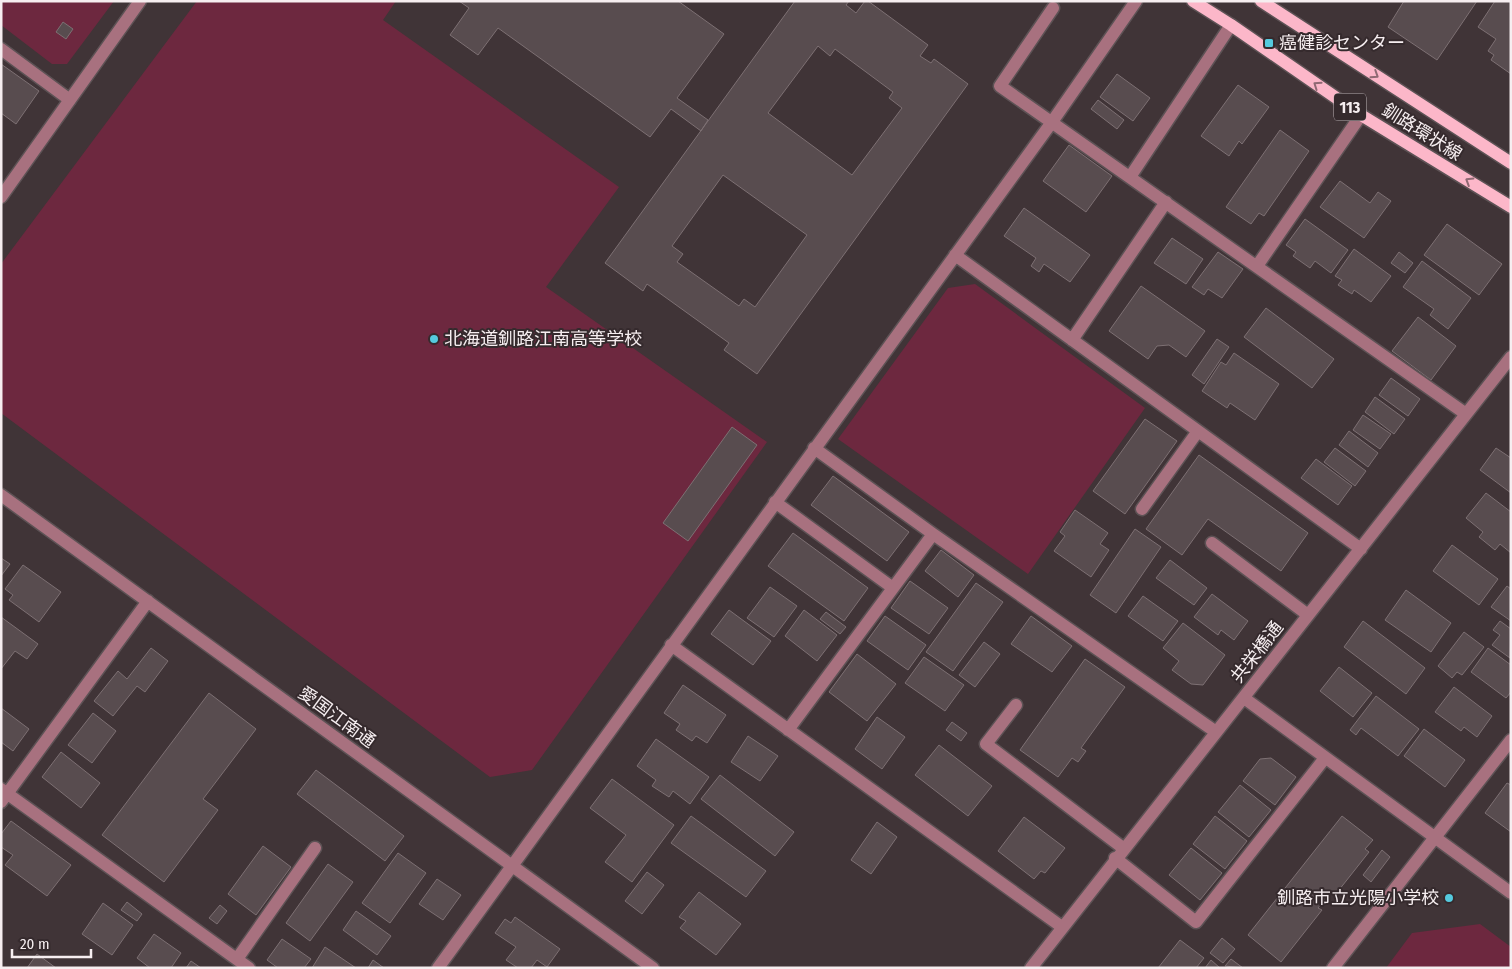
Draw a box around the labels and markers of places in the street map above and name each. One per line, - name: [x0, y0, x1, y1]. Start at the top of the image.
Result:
- place label: 癌健診センター: [1279, 32, 1405, 54]
- marker: 癌健診センター: [1263, 37, 1275, 49]
- place label: 北海道釧路江南高等学校: [444, 328, 642, 350]
- marker: 北海道釧路江南高等学校: [428, 333, 440, 345]
- place label: 釧路市立光陽小学校: [1277, 887, 1439, 909]
- marker: 釧路市立光陽小学校: [1443, 892, 1455, 904]

